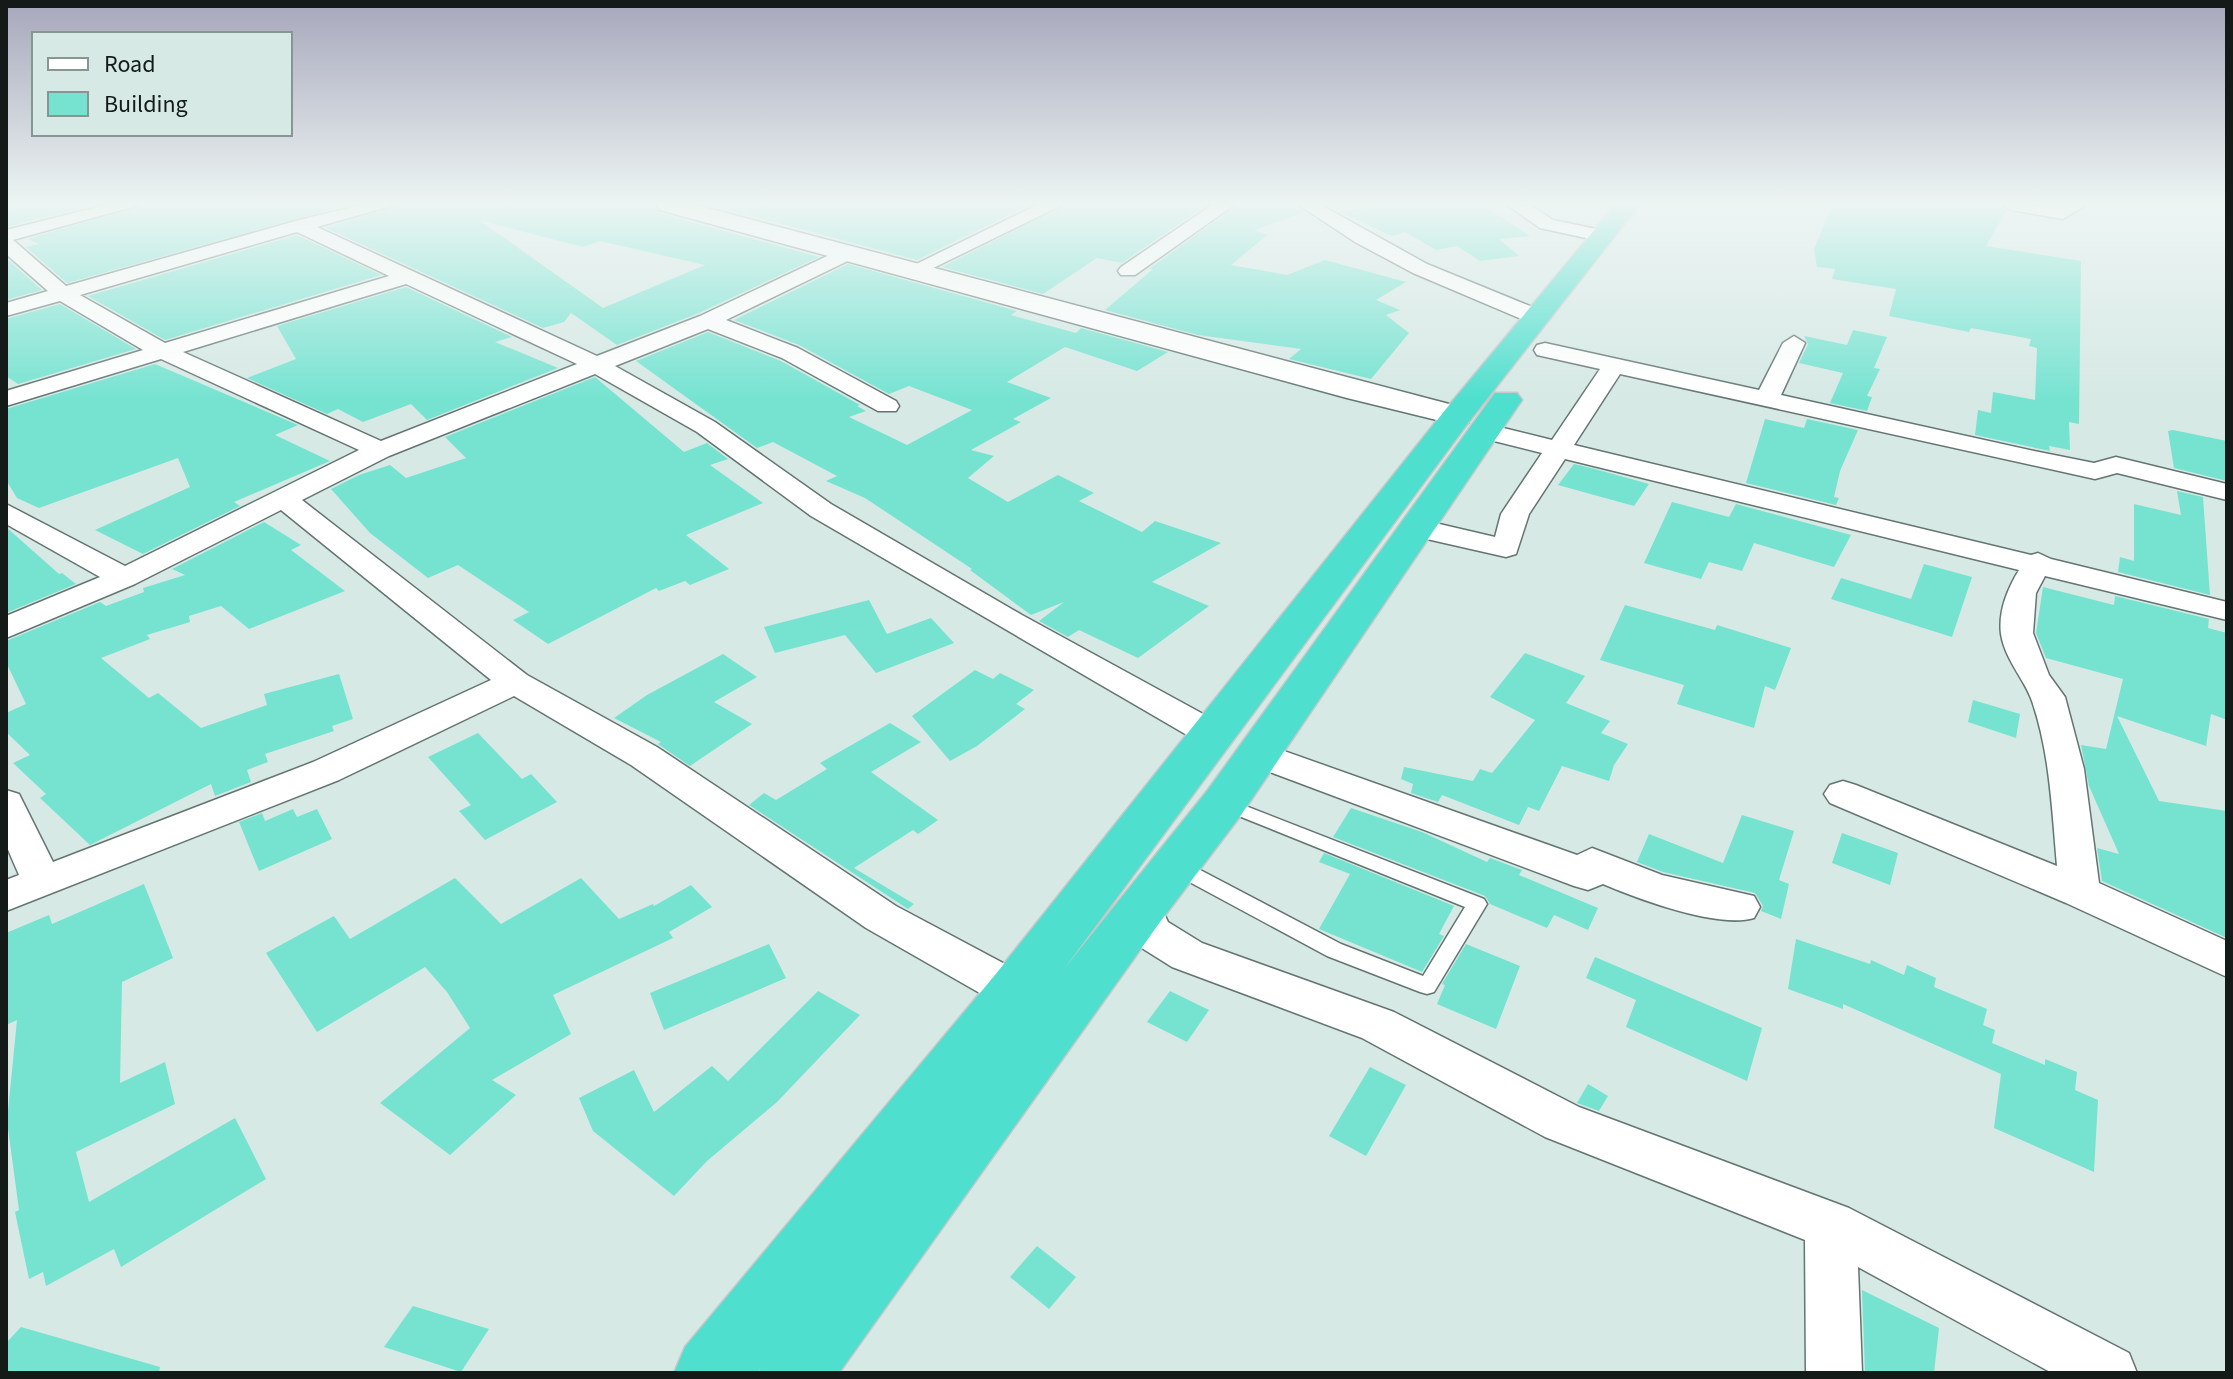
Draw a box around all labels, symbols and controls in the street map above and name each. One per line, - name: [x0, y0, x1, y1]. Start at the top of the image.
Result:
- legend: [32, 32, 292, 136]
- text: Road: [104, 47, 156, 82]
- text: Building: [104, 87, 188, 122]

